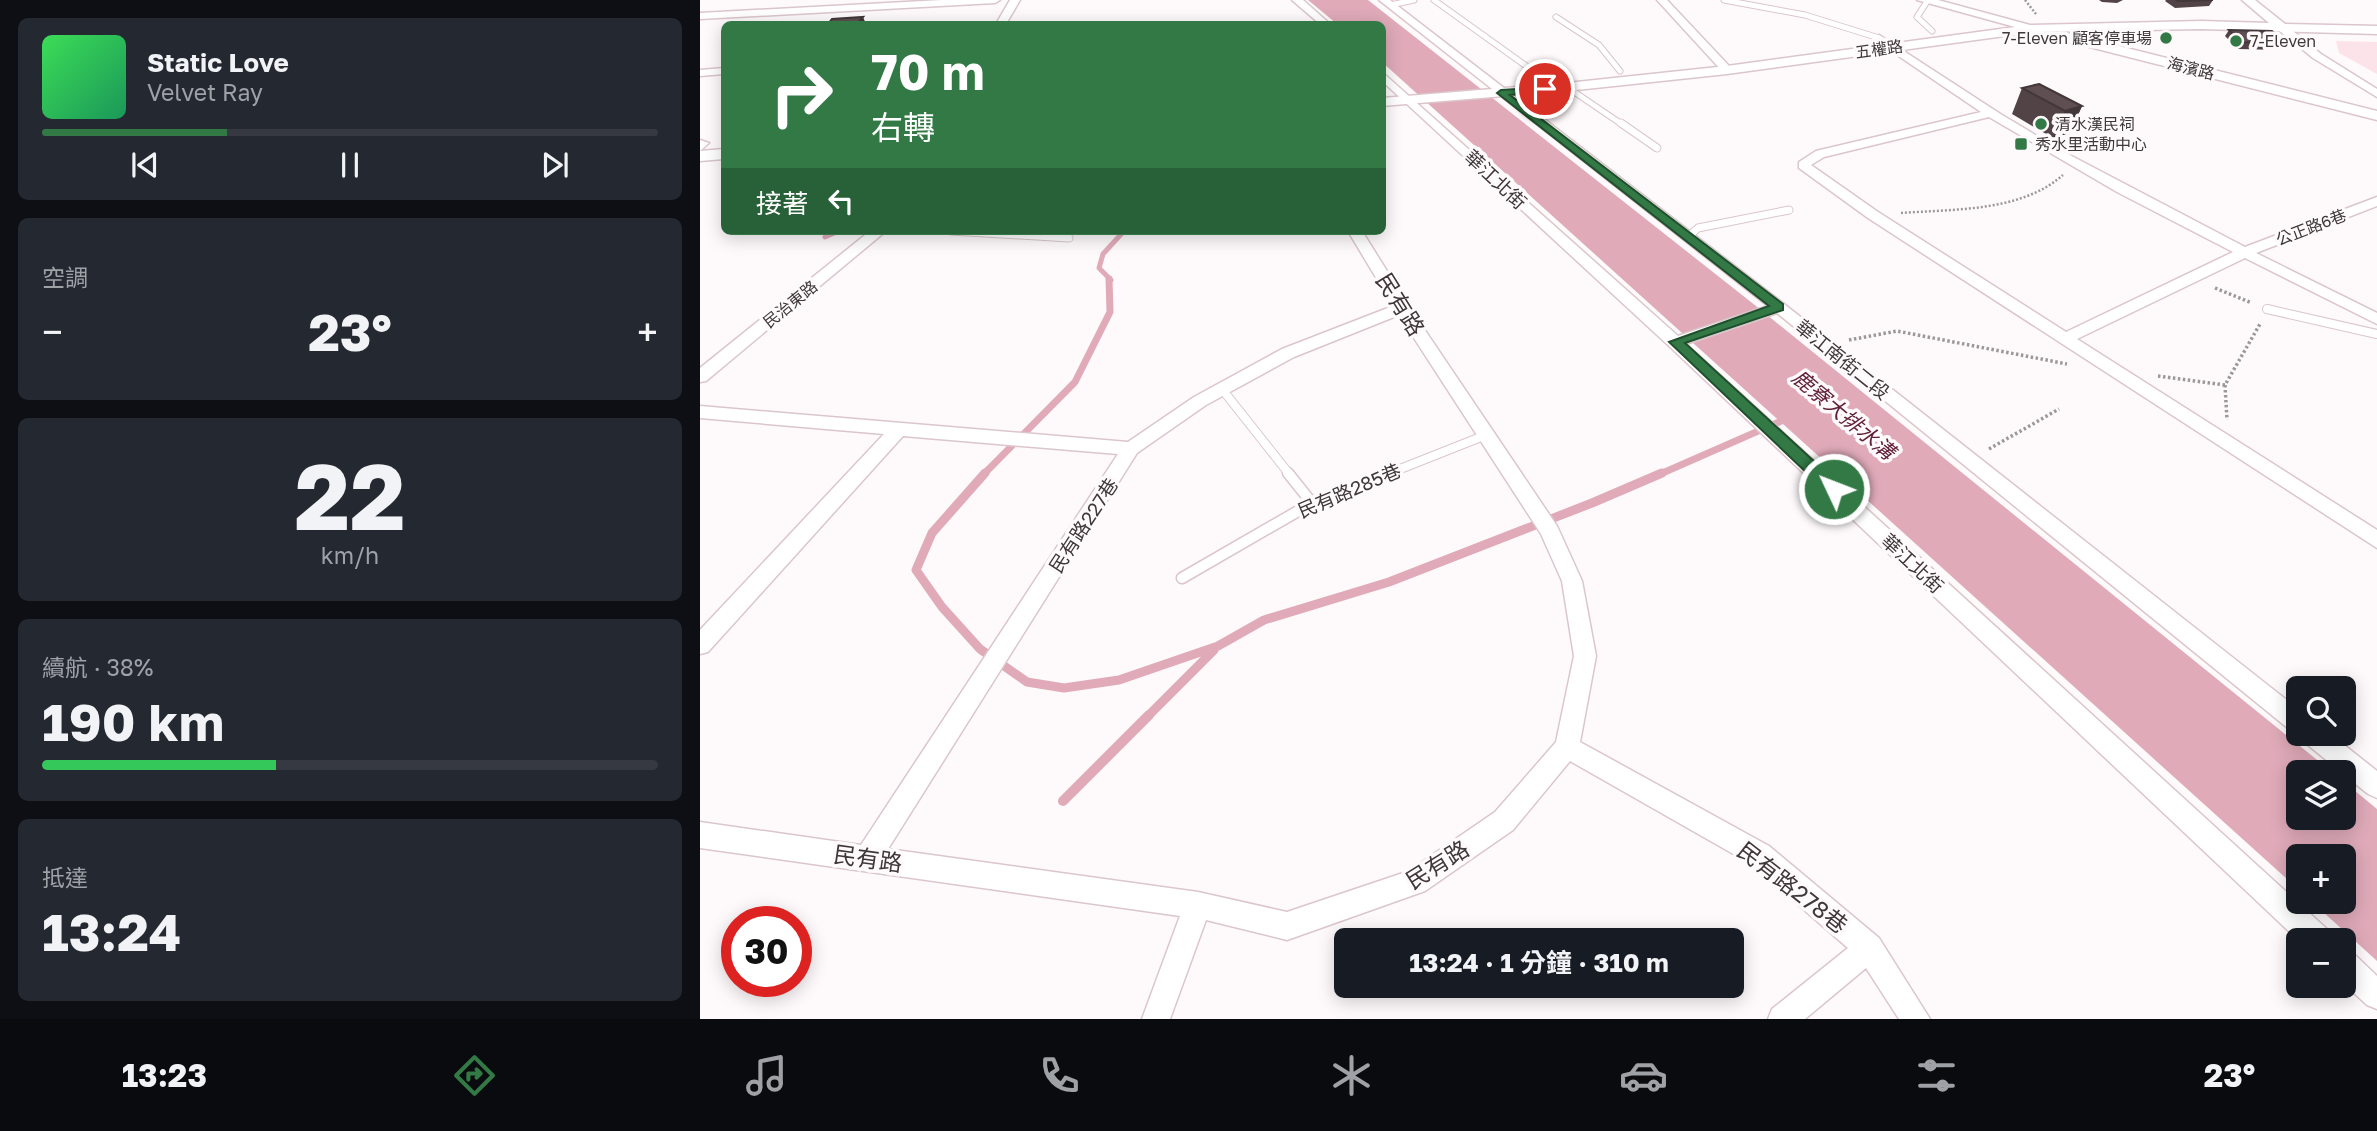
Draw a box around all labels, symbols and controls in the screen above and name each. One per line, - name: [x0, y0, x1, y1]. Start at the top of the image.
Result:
- place label: 7-Eleven 顧客停車場: [2002, 28, 2152, 48]
- marker: 7-Eleven 顧客停車場: [2158, 30, 2174, 46]
- place label: 7-Eleven: [2250, 31, 2316, 51]
- marker: 7-Eleven: [2228, 33, 2244, 49]
- street label: 五權路: [1854, 36, 1904, 62]
- text: 70 m: [871, 42, 985, 101]
- text: Static Love: [147, 47, 289, 78]
- icon: right: [756, 49, 847, 140]
- street label: 海濱路: [2165, 52, 2217, 84]
- pin: [1515, 59, 1575, 119]
- icon: arrive: [1526, 70, 1564, 108]
- text: Velvet Ray: [147, 78, 263, 106]
- text: 右轉: [871, 108, 935, 146]
- place label: 清水漢民祠: [2055, 114, 2135, 134]
- marker: 清水漢民祠: [2033, 116, 2049, 132]
- place label: 秀水里活動中心: [2035, 134, 2147, 154]
- marker: 秀水里活動中心: [2013, 136, 2029, 152]
- street label: 華江北街: [1460, 145, 1532, 213]
- icon: previous: [126, 146, 164, 184]
- icon: pause: [331, 146, 369, 184]
- icon: next: [536, 146, 574, 184]
- icon: left: [822, 182, 860, 220]
- text: 接著: [756, 188, 808, 219]
- street label: 公正路6巷: [2273, 204, 2349, 250]
- text: 空調: [42, 263, 88, 291]
- street label: 民有路: [1371, 267, 1431, 341]
- street label: 民治東路: [759, 276, 821, 332]
- text: 23°: [308, 300, 392, 362]
- text: −: [42, 309, 63, 354]
- text: +: [637, 309, 658, 354]
- street label: 華江南街二段: [1791, 314, 1895, 404]
- water label: 鹿寮大排水溝: [1787, 364, 1903, 466]
- text: 22: [294, 441, 406, 550]
- position arrow: [1797, 452, 1871, 526]
- street label: 民有路285巷: [1294, 458, 1404, 522]
- street label: 民有路227巷: [1044, 473, 1122, 577]
- street label: 華江北街: [1877, 529, 1949, 597]
- text: km/h: [321, 541, 379, 569]
- text: 續航 · 38%: [42, 653, 153, 681]
- map controls: [2286, 676, 2356, 998]
- button: search: [2286, 676, 2356, 746]
- text: 190 km: [42, 690, 224, 752]
- button: layers: [2286, 760, 2356, 830]
- street label: 民有路: [1400, 834, 1474, 894]
- street label: 民有路278巷: [1733, 835, 1853, 939]
- street label: 民有路: [832, 839, 904, 877]
- button: +: [2286, 844, 2356, 914]
- text: 抵達: [42, 863, 88, 891]
- text: 13:24: [42, 900, 181, 962]
- speed limit sign: 30: [721, 906, 812, 997]
- button: −: [2286, 928, 2356, 998]
- text: 13:24 · 1 分鐘 · 310 m: [1409, 947, 1669, 978]
- icon: directions: [450, 1051, 499, 1100]
- icon: music: [742, 1051, 791, 1100]
- icon: phone: [1035, 1051, 1084, 1100]
- icon: climate: [1327, 1051, 1376, 1100]
- icon: car: [1619, 1051, 1668, 1100]
- icon: filters: [1912, 1051, 1961, 1100]
- text: 13:23: [122, 1056, 207, 1094]
- text: 23°: [2204, 1056, 2255, 1094]

